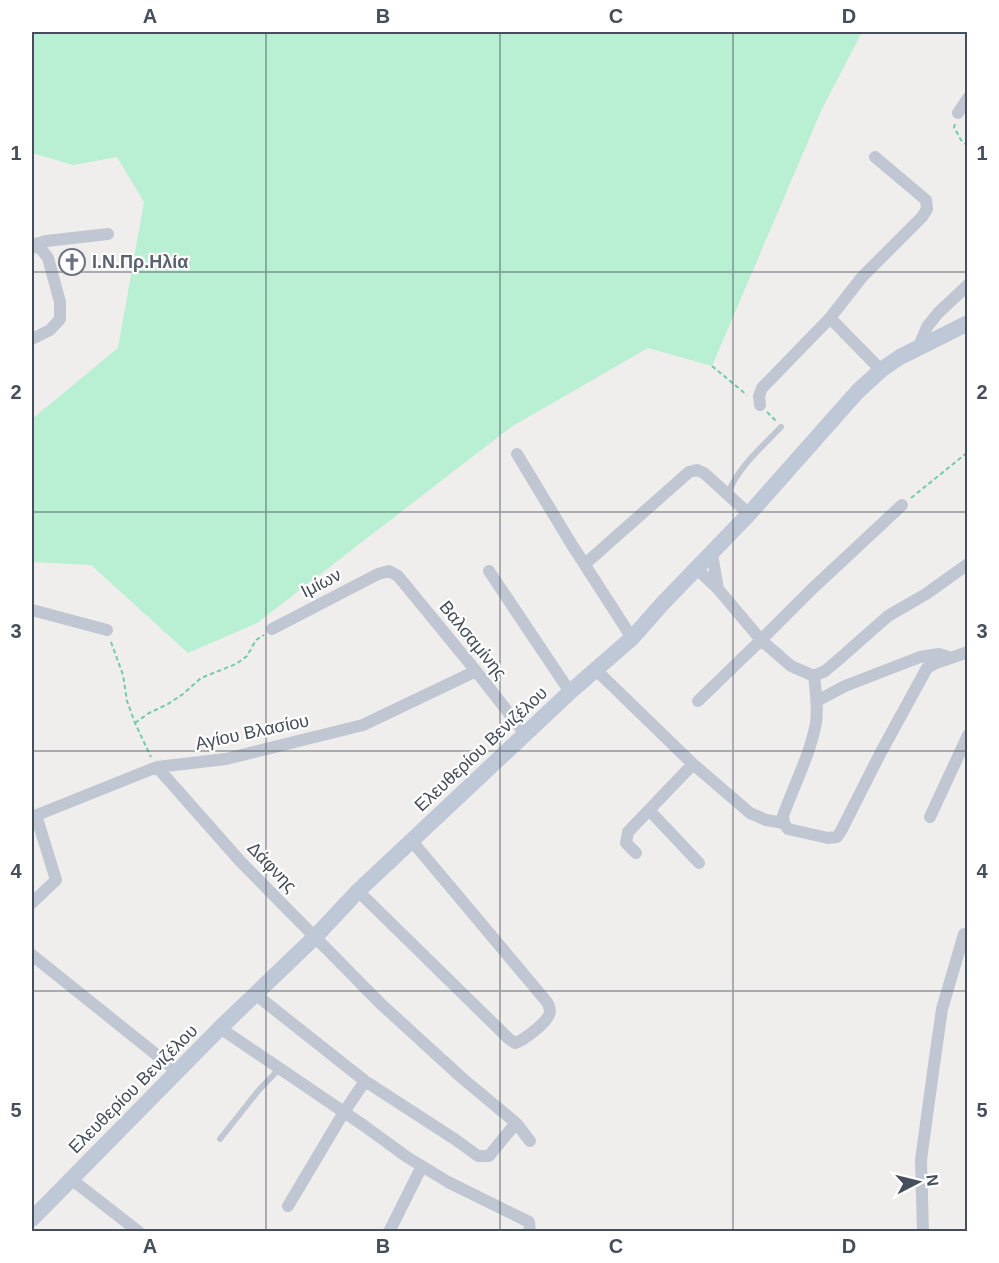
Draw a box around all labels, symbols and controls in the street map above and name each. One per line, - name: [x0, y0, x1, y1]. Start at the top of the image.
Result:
- text: A: [143, 5, 157, 27]
- text: B: [376, 5, 390, 27]
- text: C: [609, 5, 623, 27]
- text: D: [842, 5, 856, 27]
- text: 1: [10, 142, 22, 164]
- text: 1: [976, 142, 988, 164]
- church icon: Ι.Ν.Πρ.Ηλία: [57, 247, 87, 277]
- place label: Ι.Ν.Πρ.Ηλία: [92, 252, 188, 272]
- text: 2: [10, 381, 22, 403]
- text: 2: [976, 381, 988, 403]
- street label: Ιμίων: [298, 564, 344, 602]
- street label: Βαλσαμίνης: [435, 597, 511, 683]
- text: 3: [10, 620, 22, 642]
- text: 3: [976, 620, 988, 642]
- street label: Ελευθερίου Βενιζέλου: [411, 682, 551, 816]
- street label: Αγίου Βλασίου: [193, 710, 311, 754]
- street label: Δάφνης: [243, 838, 301, 896]
- text: 4: [10, 860, 22, 882]
- text: 4: [976, 860, 988, 882]
- street label: Ελευθερίου Βενιζέλου: [65, 1021, 201, 1157]
- text: 5: [10, 1099, 22, 1121]
- text: 5: [976, 1099, 988, 1121]
- north arrow: [888, 1152, 948, 1212]
- text: N: [923, 1173, 942, 1187]
- text: A: [143, 1235, 157, 1257]
- text: B: [376, 1235, 390, 1257]
- text: C: [609, 1235, 623, 1257]
- text: D: [842, 1235, 856, 1257]

